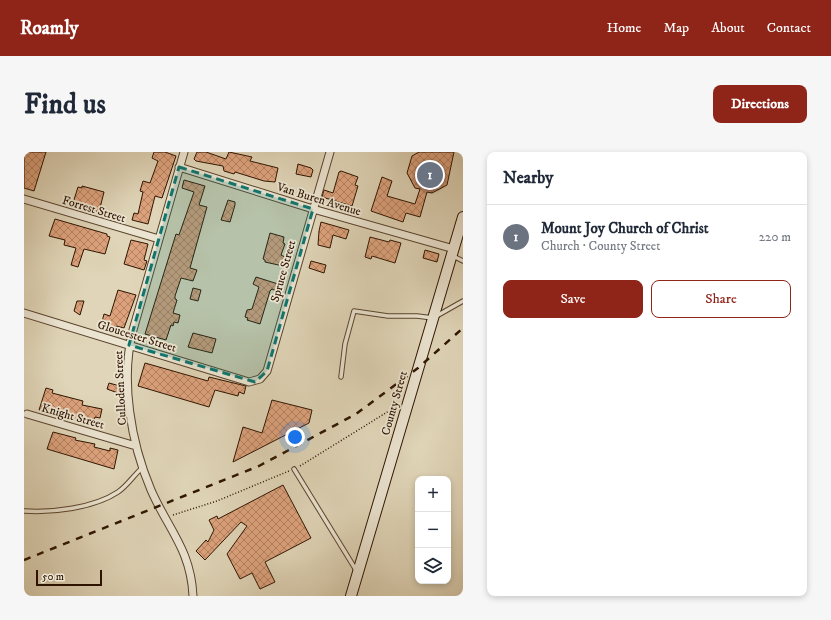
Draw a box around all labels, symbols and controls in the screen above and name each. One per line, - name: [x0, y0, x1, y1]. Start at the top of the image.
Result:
- text: Roamly: [20, 17, 79, 40]
- text: Home: [607, 19, 641, 37]
- text: Map: [663, 19, 689, 37]
- text: About: [711, 19, 745, 37]
- text: Contact: [767, 19, 811, 37]
- button: Directions: [713, 85, 807, 123]
- text: Find us: [24, 87, 106, 122]
- pin: 1: [417, 160, 443, 190]
- text: Nearby: [503, 167, 553, 189]
- street label: Van Buren Avenue: [274, 179, 363, 219]
- street label: Forrest Street: [60, 193, 127, 226]
- text: Mount Joy Church of Christ: [541, 219, 709, 238]
- text: 1: [514, 229, 518, 245]
- text: 220 m: [759, 229, 791, 245]
- street label: Spruce Street: [268, 238, 300, 304]
- text: Church · County Street: [541, 238, 660, 254]
- button: Save: [503, 280, 643, 318]
- button: Share: [651, 280, 791, 318]
- street label: Gloucester Street: [95, 317, 178, 356]
- street label: Culloden Street: [111, 350, 130, 426]
- street label: County Street: [378, 369, 411, 437]
- street label: Knight Street: [40, 400, 106, 433]
- your location: [285, 427, 305, 447]
- map controls: [415, 476, 451, 584]
- button: +: [415, 476, 451, 512]
- button: −: [415, 512, 451, 548]
- button: layers: [415, 548, 451, 584]
- scale bar: [36, 568, 102, 587]
- text: 50 m: [42, 570, 64, 584]

